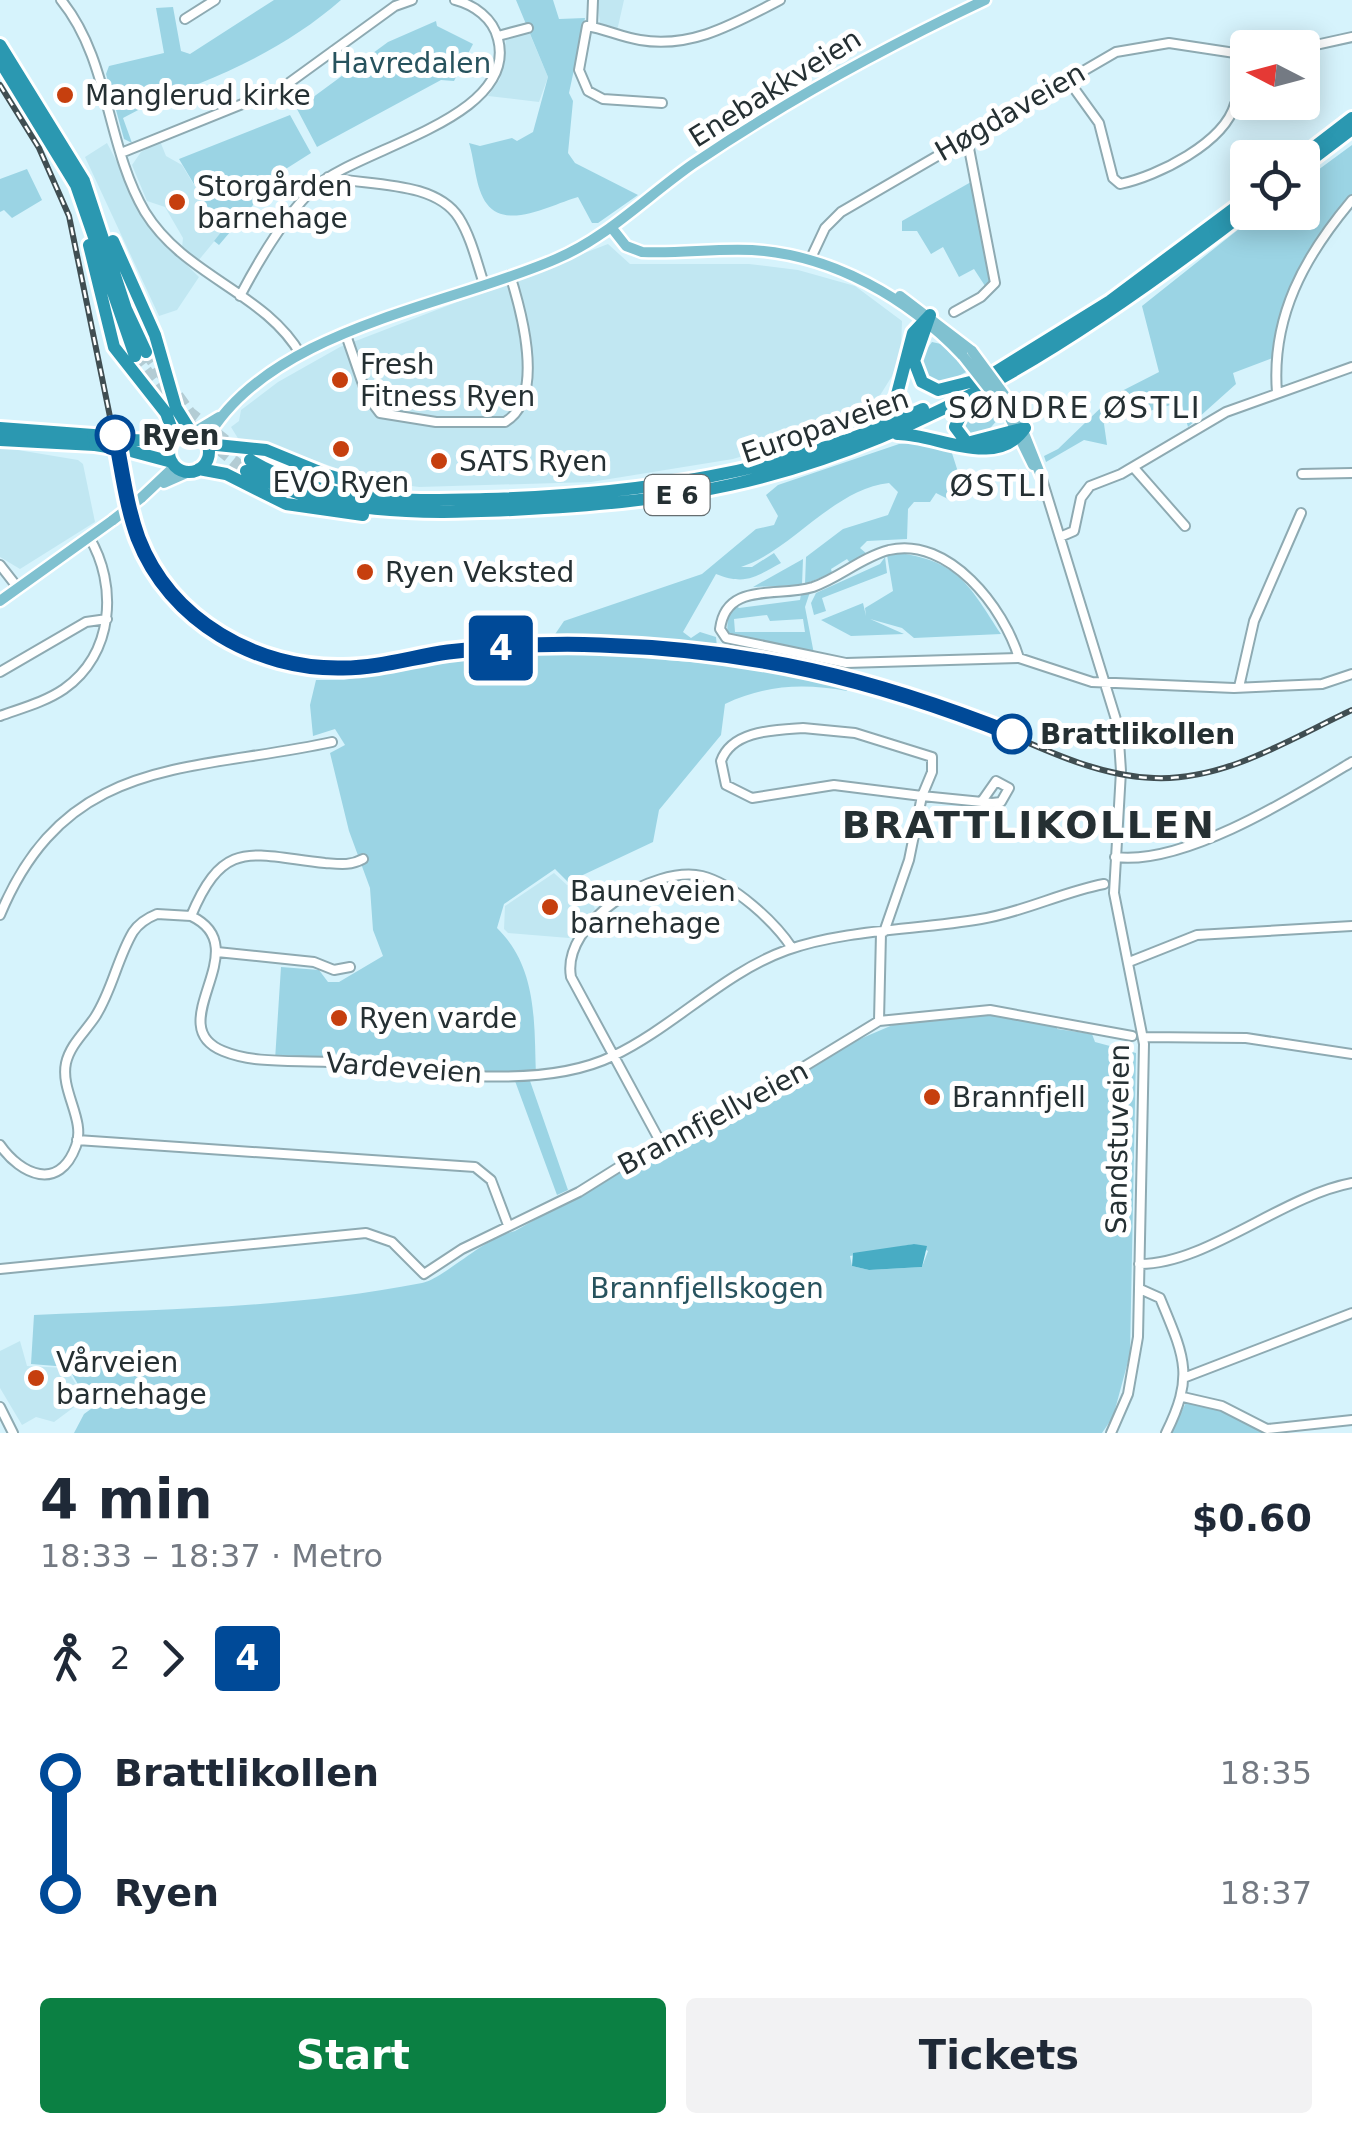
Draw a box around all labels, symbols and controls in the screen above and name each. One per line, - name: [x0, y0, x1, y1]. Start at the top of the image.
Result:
- street label: Enebakkveien: [683, 22, 867, 154]
- north arrow: [1230, 30, 1320, 120]
- map controls: [1230, 30, 1320, 230]
- park label: Havredalen: [331, 47, 491, 80]
- street label: Høgdaveien: [929, 56, 1091, 168]
- place label: Manglerud kirke: [85, 79, 311, 112]
- marker: Manglerud kirke: [54, 84, 76, 106]
- button: locate: [1230, 140, 1320, 230]
- place label: Storgården barnehage: [197, 170, 353, 235]
- marker: Storgården barnehage: [166, 191, 188, 213]
- place label: Fresh Fitness Ryen: [360, 348, 535, 413]
- marker: Fresh Fitness Ryen: [329, 369, 351, 391]
- street label: Europaveien: [737, 382, 913, 470]
- district label: SØNDRE ØSTLI: [948, 390, 1202, 425]
- marker: Ryen: [96, 416, 134, 454]
- place label: Ryen: [142, 419, 219, 452]
- marker: EVO Ryen: [330, 438, 352, 460]
- place label: SATS Ryen: [459, 445, 608, 478]
- marker: SATS Ryen: [428, 450, 450, 472]
- place label: EVO Ryen: [273, 466, 409, 499]
- district label: ØSTLI: [949, 468, 1049, 503]
- road number: E 6: [644, 475, 710, 515]
- place label: Ryen Veksted: [385, 556, 574, 589]
- marker: Ryen Veksted: [354, 561, 376, 583]
- line badge: 4: [468, 616, 534, 680]
- text: 4: [489, 628, 513, 668]
- marker: Brattlikollen: [993, 715, 1031, 753]
- place label: Brattlikollen: [1040, 718, 1235, 751]
- district label: BRATTLIKOLLEN: [842, 803, 1216, 847]
- place label: Bauneveien barnehage: [570, 875, 736, 940]
- marker: Bauneveien barnehage: [539, 896, 561, 918]
- place label: Ryen varde: [359, 1002, 517, 1035]
- marker: Ryen varde: [328, 1007, 350, 1029]
- street label: Sandstuveien: [1100, 1044, 1136, 1234]
- street label: Vardeveien: [325, 1046, 483, 1090]
- street label: Brannfjellveien: [612, 1054, 814, 1182]
- place label: Brannfjell: [952, 1081, 1086, 1114]
- marker: Brannfjell: [921, 1086, 943, 1108]
- park label: Brannfjellskogen: [590, 1272, 824, 1305]
- place label: Vårveien barnehage: [56, 1346, 207, 1411]
- marker: Vårveien barnehage: [25, 1367, 47, 1389]
- text: 4 min: [40, 1467, 213, 1531]
- text: $0.60: [1192, 1496, 1312, 1540]
- text: 18:33 – 18:37 · Metro: [40, 1537, 383, 1575]
- icon: walk: [40, 1631, 95, 1686]
- icon: forward: [145, 1631, 200, 1686]
- text: 4: [235, 1638, 260, 1678]
- text: 2: [110, 1639, 130, 1677]
- text: Brattlikollen: [114, 1751, 379, 1795]
- text: 18:35: [1220, 1754, 1312, 1792]
- text: Ryen: [114, 1871, 219, 1915]
- text: 18:37: [1220, 1874, 1312, 1912]
- button: Start: [40, 1998, 666, 2113]
- button: Tickets: [686, 1998, 1312, 2113]

